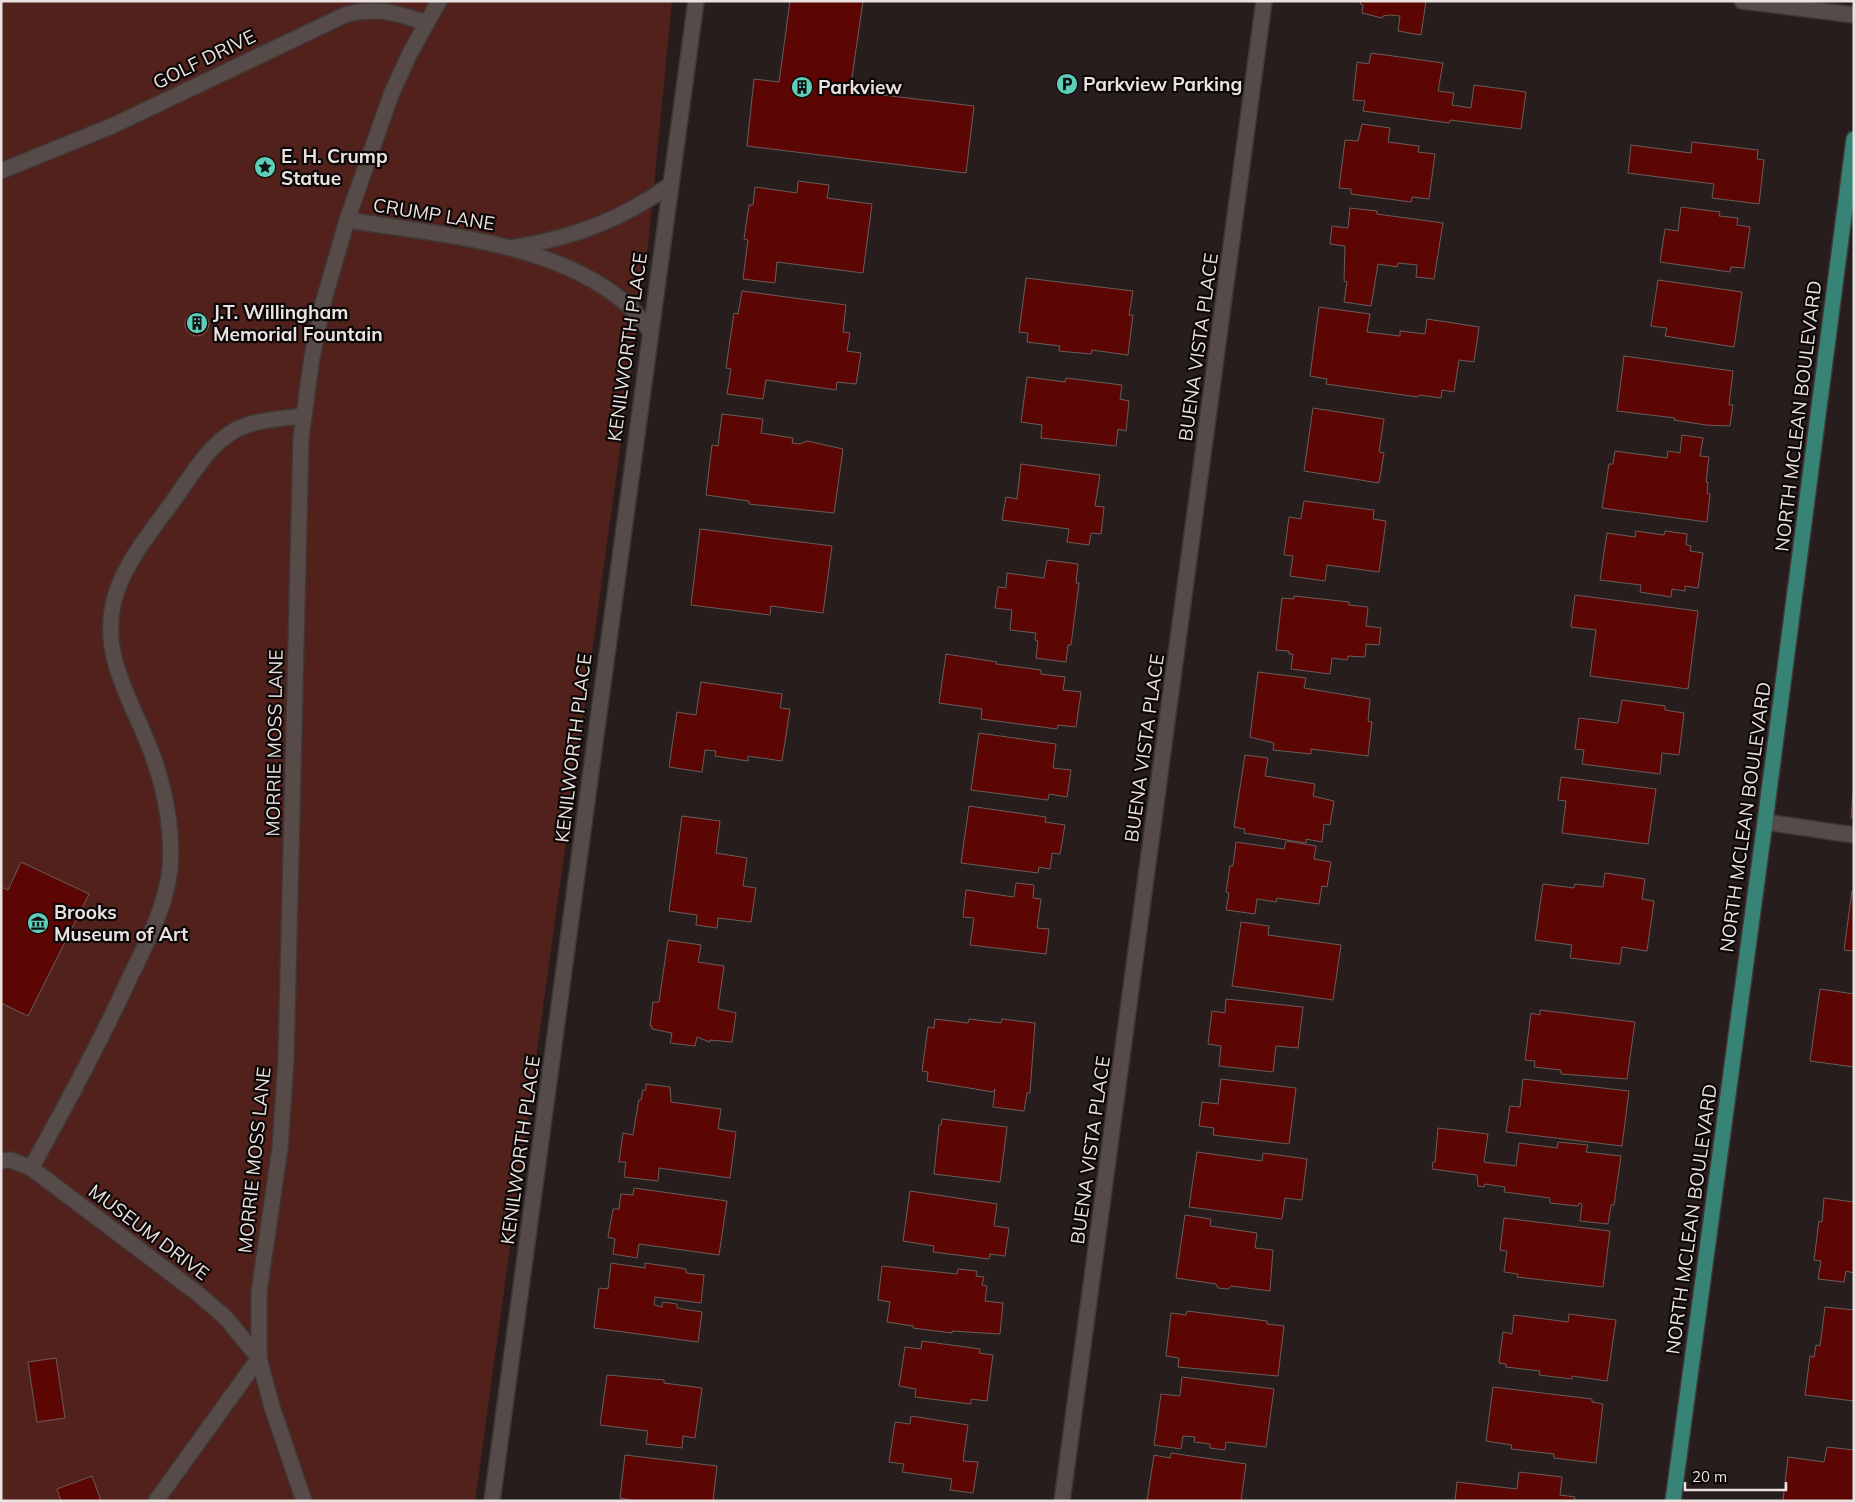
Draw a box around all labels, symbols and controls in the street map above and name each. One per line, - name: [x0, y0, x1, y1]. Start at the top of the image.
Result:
- street label: GOLF DRIVE: [149, 24, 259, 94]
- parking icon: Parkview Parking: [1055, 72, 1079, 96]
- place label: Parkview Parking: [1083, 72, 1242, 96]
- building icon: Parkview: [790, 75, 814, 99]
- place label: Parkview: [818, 75, 902, 99]
- place label: E. H. Crump Statue: [281, 144, 388, 190]
- place icon: E. H. Crump Statue: [253, 155, 277, 179]
- street label: CRUMP LANE: [371, 193, 497, 235]
- street label: KENILWORTH PLACE: [602, 251, 652, 443]
- street label: BUENA VISTA PLACE: [1173, 251, 1223, 443]
- street label: NORTH MCLEAN BOULEVARD: [1769, 279, 1827, 553]
- place label: J.T. Willingham Memorial Fountain: [213, 300, 383, 346]
- building icon: J.T. Willingham Memorial Fountain: [185, 311, 209, 335]
- street label: MORRIE MOSS LANE: [260, 649, 288, 837]
- street label: KENILWORTH PLACE: [549, 652, 597, 844]
- street label: BUENA VISTA PLACE: [1119, 652, 1169, 844]
- street label: NORTH MCLEAN BOULEVARD: [1714, 680, 1776, 954]
- place label: Brooks Museum of Art: [54, 900, 188, 946]
- museum icon: Brooks Museum of Art: [26, 911, 50, 935]
- street label: KENILWORTH PLACE: [495, 1054, 545, 1246]
- street label: BUENA VISTA PLACE: [1065, 1054, 1115, 1246]
- street label: MORRIE MOSS LANE: [232, 1066, 276, 1254]
- street label: NORTH MCLEAN BOULEVARD: [1660, 1082, 1722, 1356]
- street label: MUSEUM DRIVE: [84, 1179, 214, 1285]
- scale bar: [1685, 1460, 1786, 1492]
- text: 20 m: [1692, 1467, 1727, 1486]

